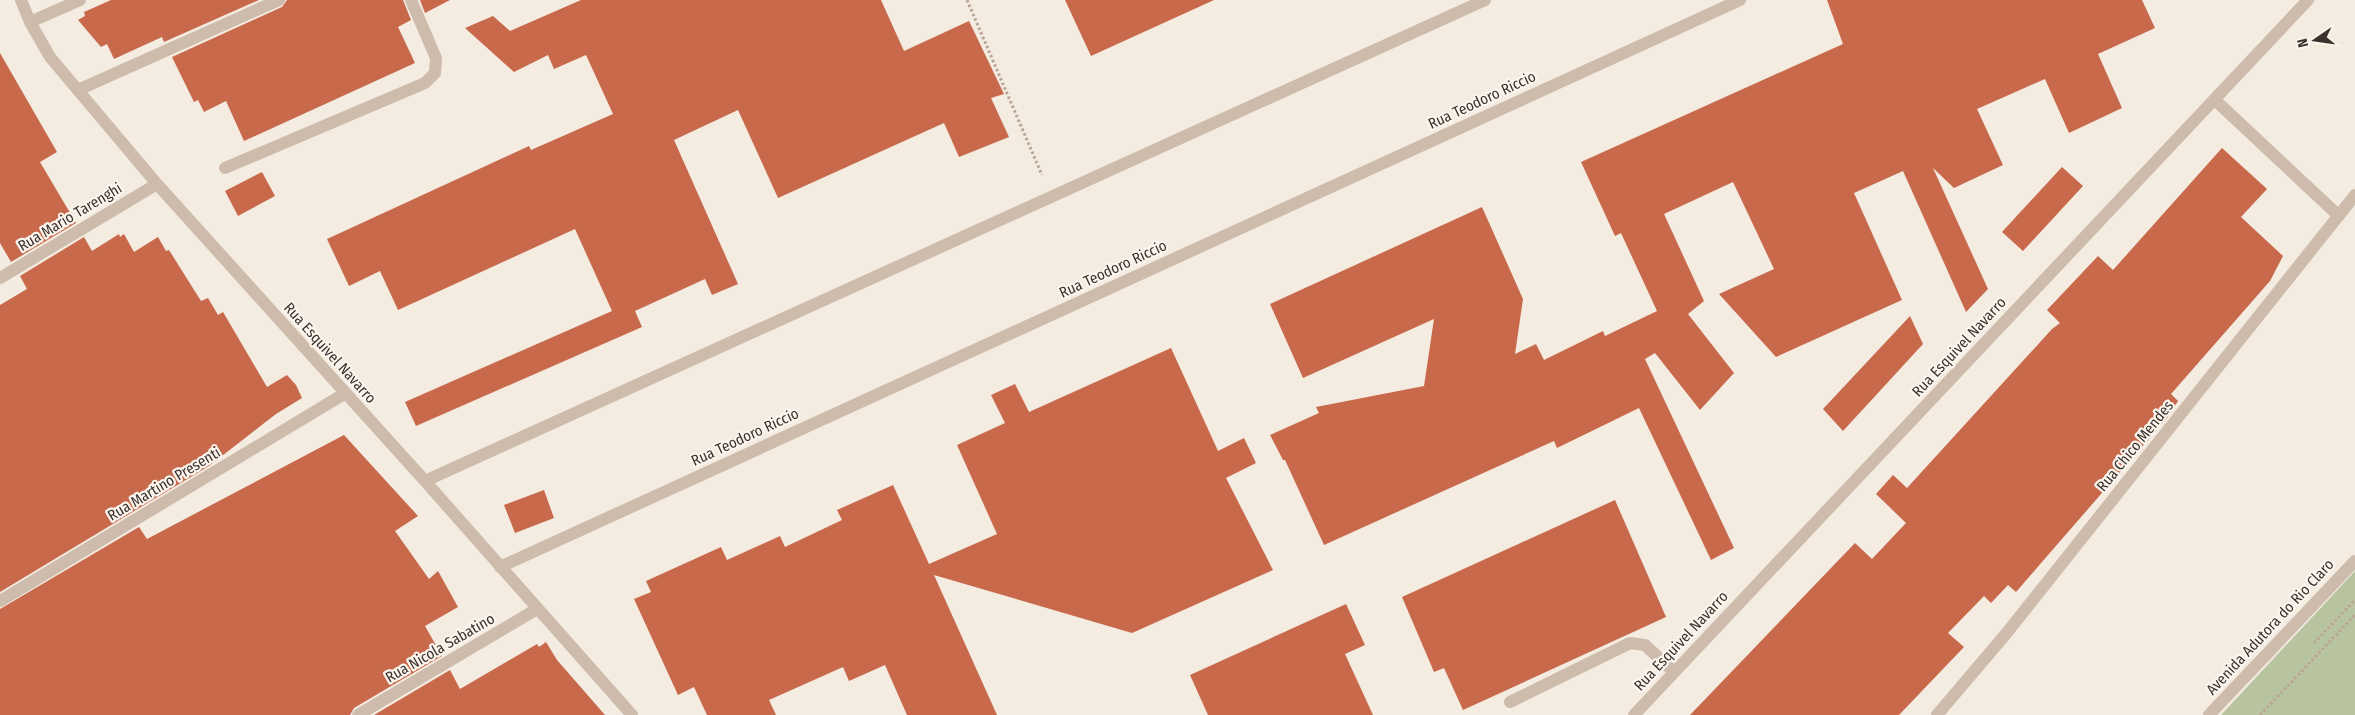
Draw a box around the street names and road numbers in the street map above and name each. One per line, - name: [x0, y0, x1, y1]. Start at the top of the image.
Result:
- street label: Rua Teodoro Riccio: [1425, 67, 1539, 133]
- street label: Rua Mario Tarenghi: [15, 179, 125, 255]
- street label: Rua Teodoro Riccio: [1056, 236, 1170, 302]
- street label: Rua Esquivel Navarro: [1908, 293, 2010, 400]
- street label: Rua Esquivel Navarro: [280, 299, 380, 407]
- street label: Rua Chico Mendes: [2093, 397, 2177, 495]
- street label: Rua Teodoro Riccio: [688, 404, 802, 470]
- street label: Rua Martino Presenti: [104, 443, 224, 525]
- street label: Avenida Adutora do Rio Claro: [2202, 555, 2338, 699]
- street label: Rua Esquivel Navarro: [1630, 587, 1732, 694]
- street label: Rua Nicola Sabatino: [382, 609, 498, 687]

